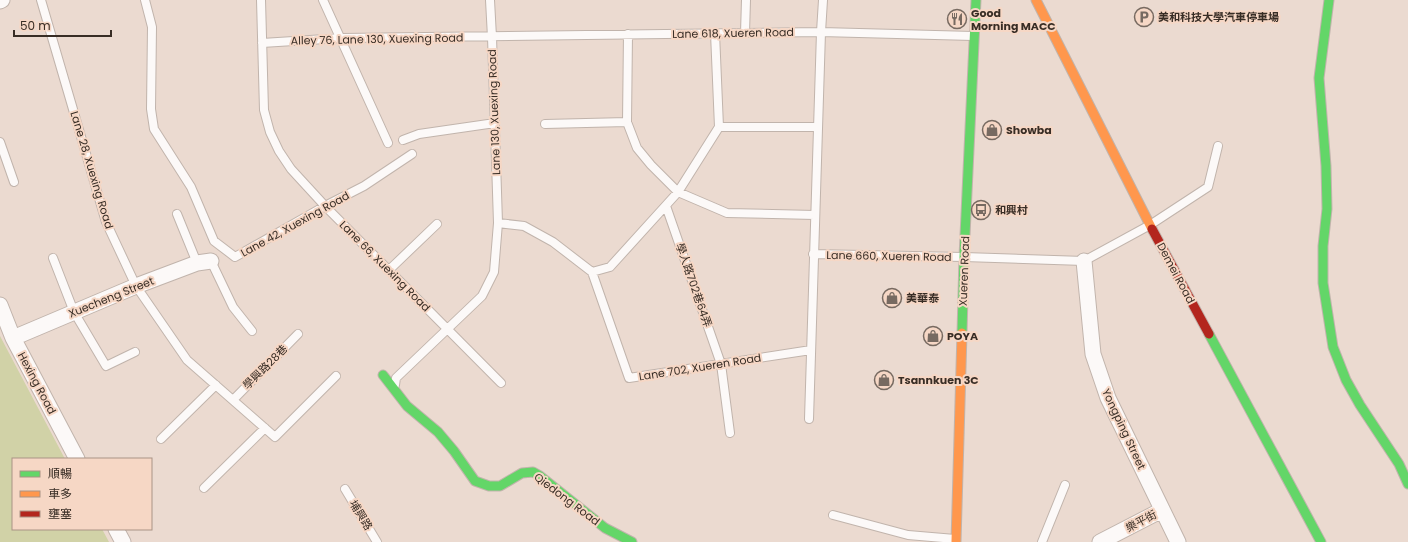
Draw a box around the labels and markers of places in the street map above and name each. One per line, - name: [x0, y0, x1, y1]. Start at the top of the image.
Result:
- place label: Good Morning MACC: [971, 5, 1056, 34]
- parking icon: 美和科技大學汽車停車場: [1133, 6, 1155, 28]
- restaurant icon: Good Morning MACC: [946, 8, 968, 30]
- place label: 美和科技大學汽車停車場: [1158, 9, 1279, 25]
- shop icon: Showba: [981, 119, 1003, 141]
- place label: Showba: [1006, 122, 1052, 138]
- bus stop icon: 和興村: [970, 199, 992, 221]
- place label: 和興村: [995, 202, 1028, 218]
- shop icon: 美華泰: [881, 287, 903, 309]
- place label: 美華泰: [906, 290, 940, 306]
- shop icon: POYA: [922, 325, 944, 347]
- place label: POYA: [947, 328, 978, 344]
- shop icon: Tsannkuen 3C: [873, 369, 895, 391]
- place label: Tsannkuen 3C: [898, 372, 979, 388]

